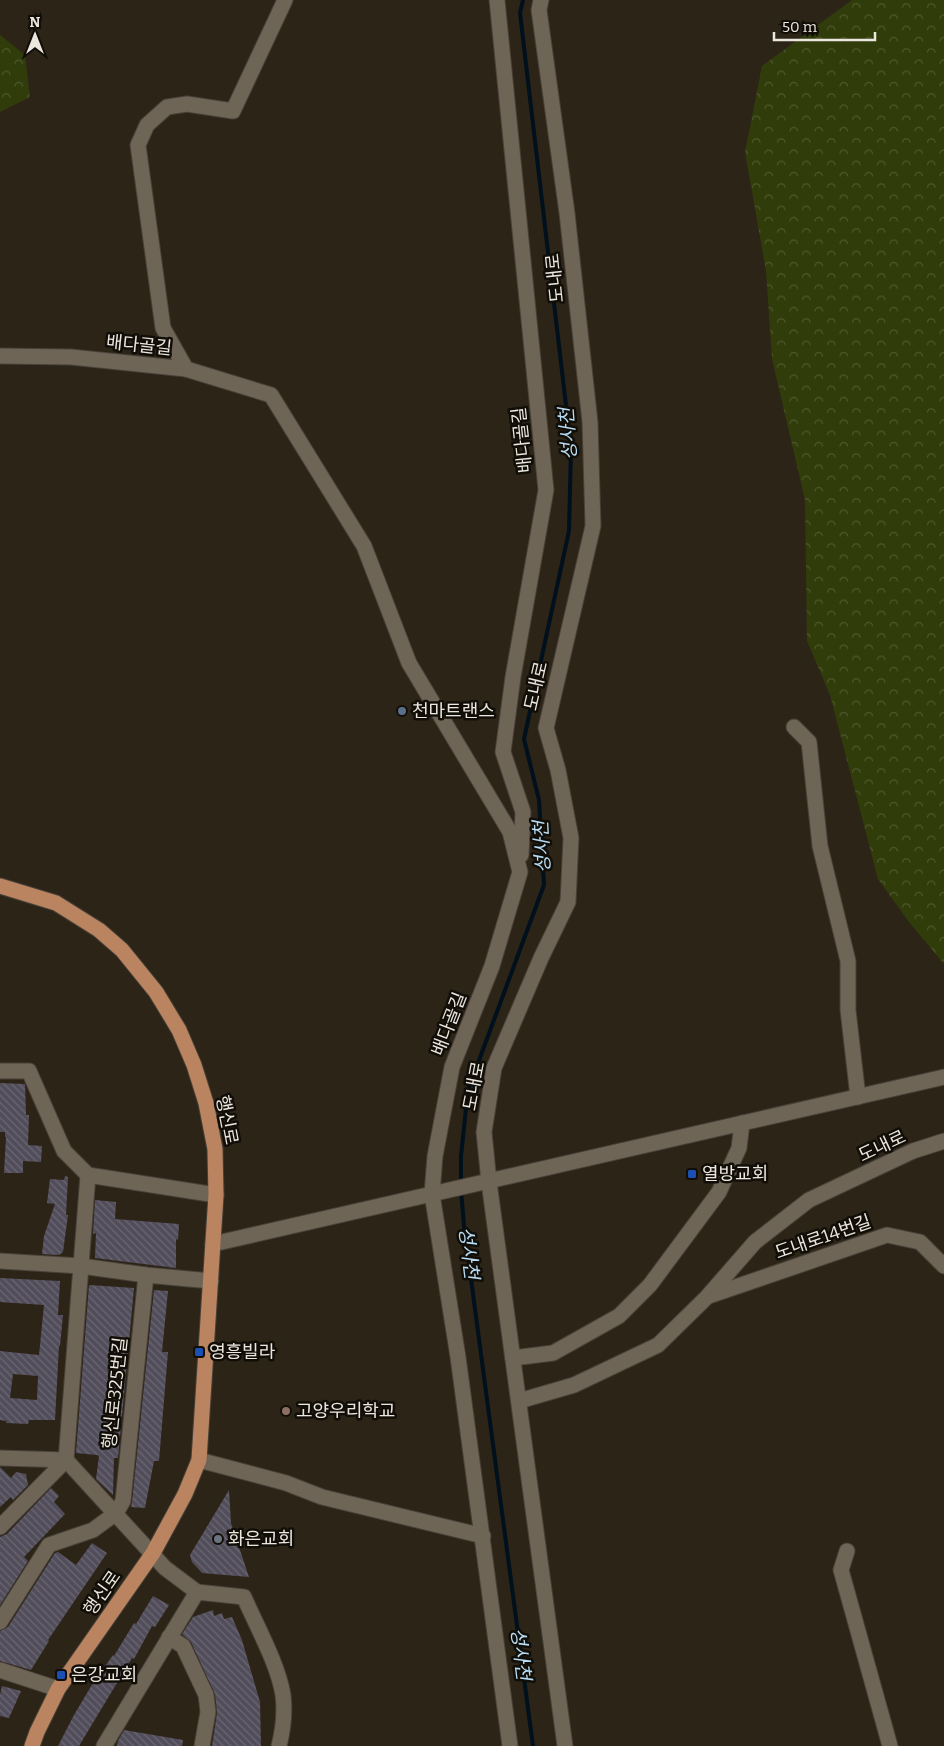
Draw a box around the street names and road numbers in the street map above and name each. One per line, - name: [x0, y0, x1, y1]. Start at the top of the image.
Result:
- street label: 도내로: [541, 252, 569, 304]
- street label: 배다골길: [105, 331, 173, 359]
- street label: 배다골길: [508, 406, 536, 474]
- street label: 도내로: [520, 659, 552, 713]
- street label: 배다골길: [427, 989, 471, 1059]
- street label: 도내로: [458, 1060, 490, 1112]
- street label: 행신로: [211, 1094, 243, 1146]
- street label: 도내로: [855, 1126, 909, 1166]
- street label: 도내로14번길: [772, 1210, 874, 1264]
- street label: 행신로325번길: [98, 1336, 132, 1450]
- street label: 행신로: [79, 1566, 125, 1620]

